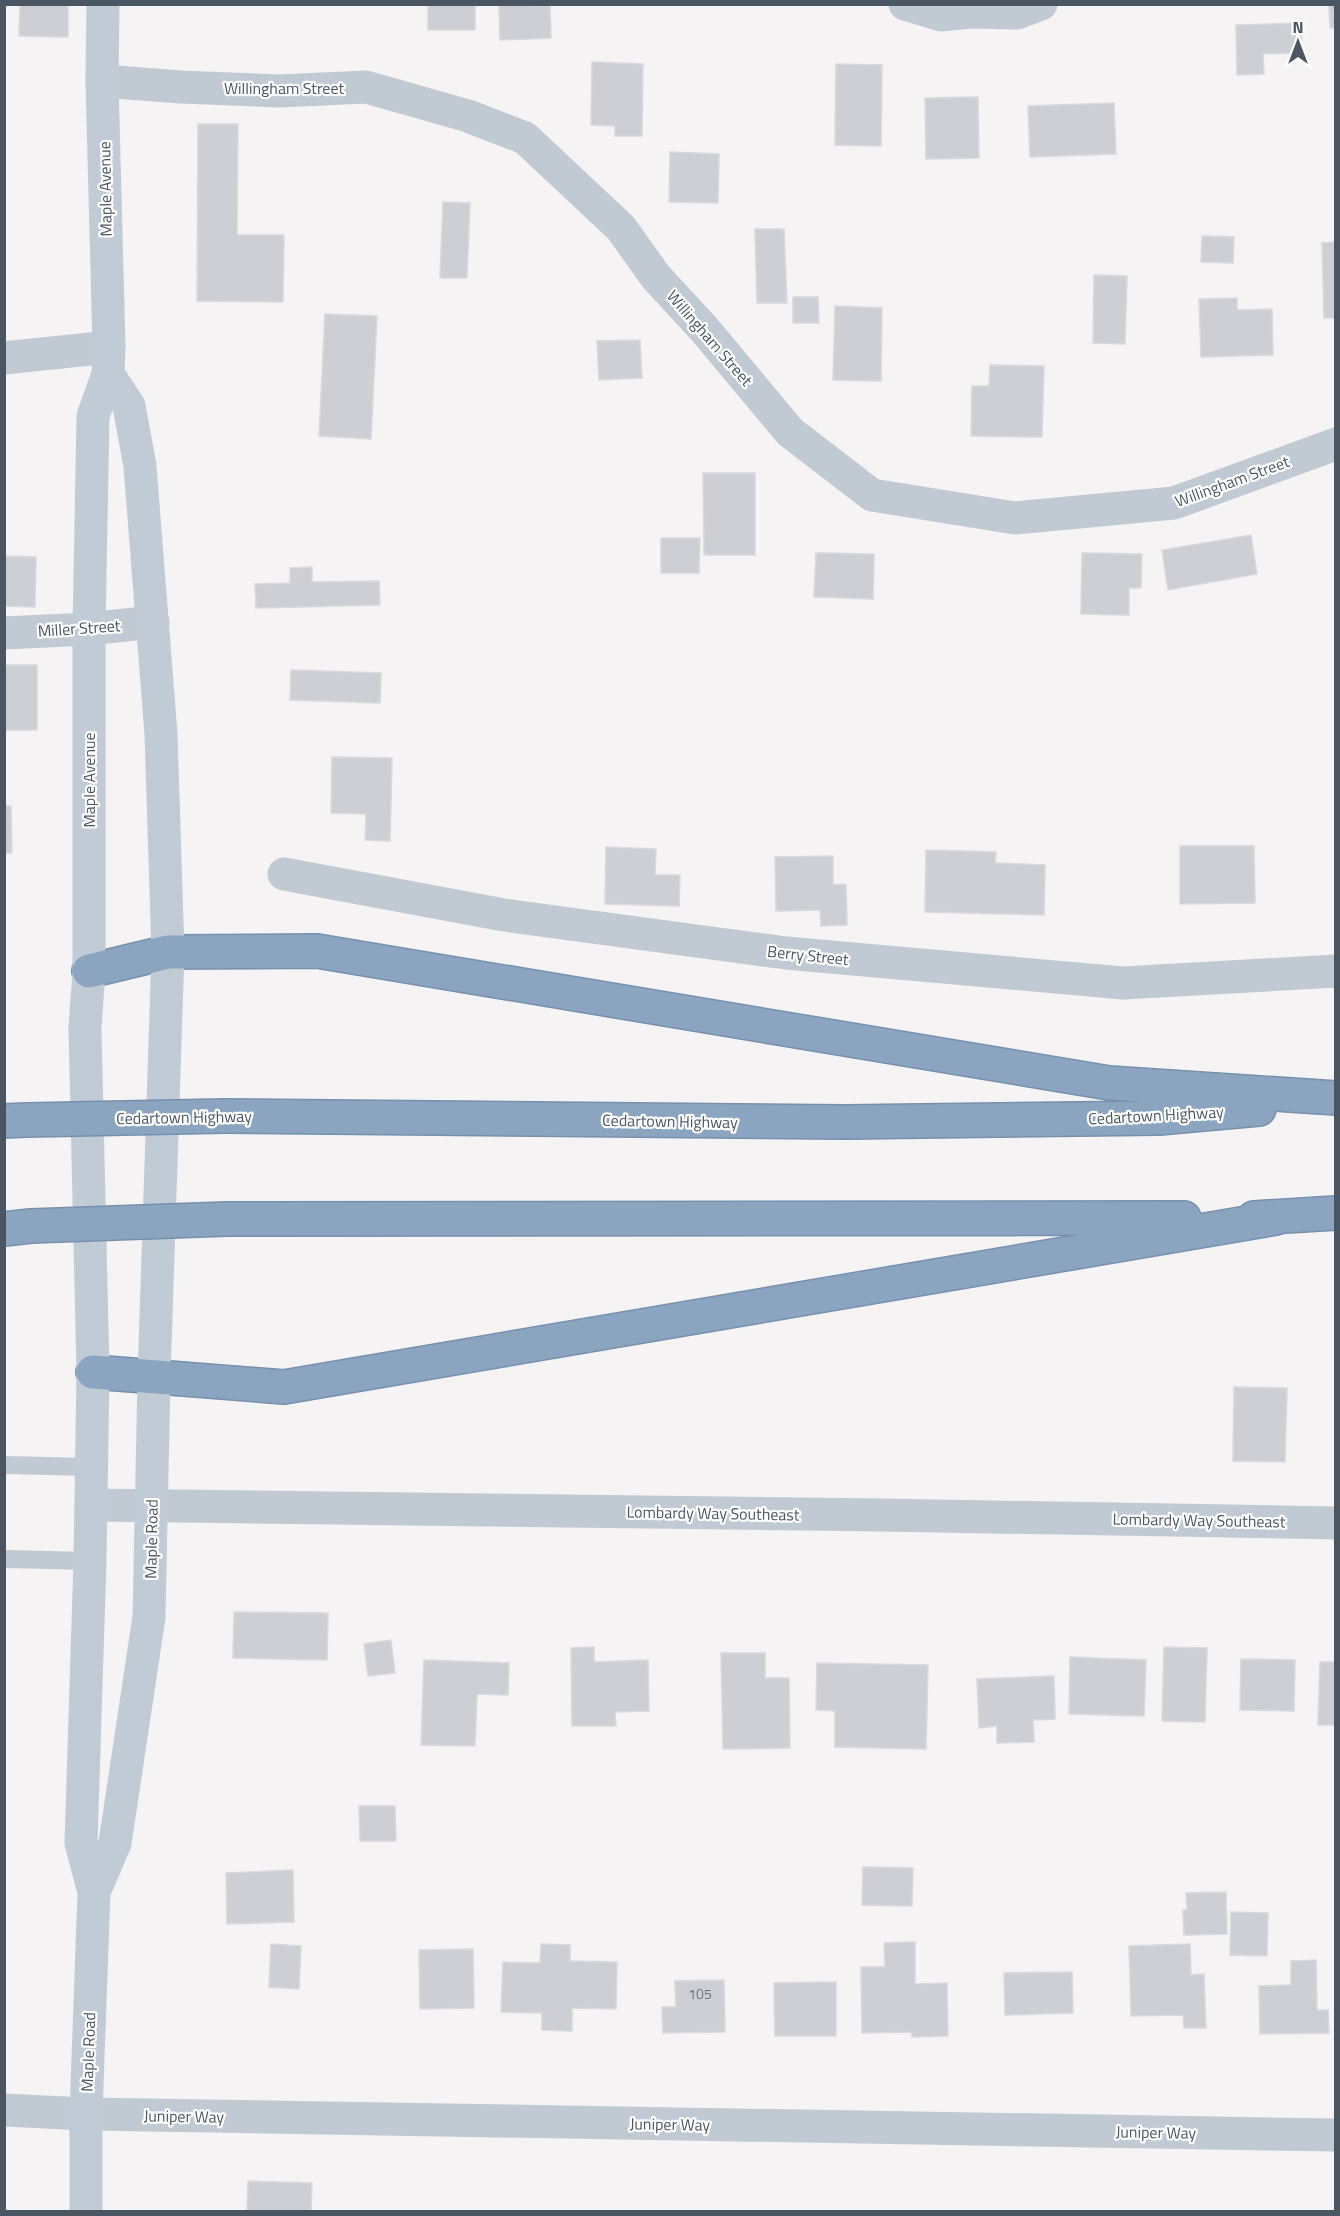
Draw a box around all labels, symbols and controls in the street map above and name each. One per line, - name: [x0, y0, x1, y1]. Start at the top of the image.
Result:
- north arrow: [1268, 12, 1328, 72]
- text: N: [1292, 15, 1304, 39]
- street label: Willingham Street: [224, 76, 344, 100]
- street label: Maple Avenue: [92, 141, 118, 237]
- street label: Willingham Street: [662, 285, 759, 391]
- street label: Willingham Street: [1171, 449, 1293, 513]
- street label: Miller Street: [37, 613, 121, 643]
- street label: Maple Avenue: [77, 732, 101, 828]
- street label: Berry Street: [766, 939, 850, 971]
- street label: Cedartown Highway: [1088, 1099, 1225, 1131]
- street label: Cedartown Highway: [116, 1104, 252, 1130]
- street label: Cedartown Highway: [602, 1108, 738, 1134]
- street label: Maple Road: [138, 1499, 164, 1579]
- street label: Lombardy Way Southeast: [626, 1499, 800, 1527]
- street label: Lombardy Way Southeast: [1112, 1506, 1286, 1534]
- house number: 105: [688, 1983, 712, 2004]
- street label: Maple Road: [75, 2012, 101, 2092]
- street label: Juniper Way: [144, 2103, 225, 2129]
- street label: Juniper Way: [630, 2111, 711, 2137]
- street label: Juniper Way: [1116, 2119, 1197, 2145]

